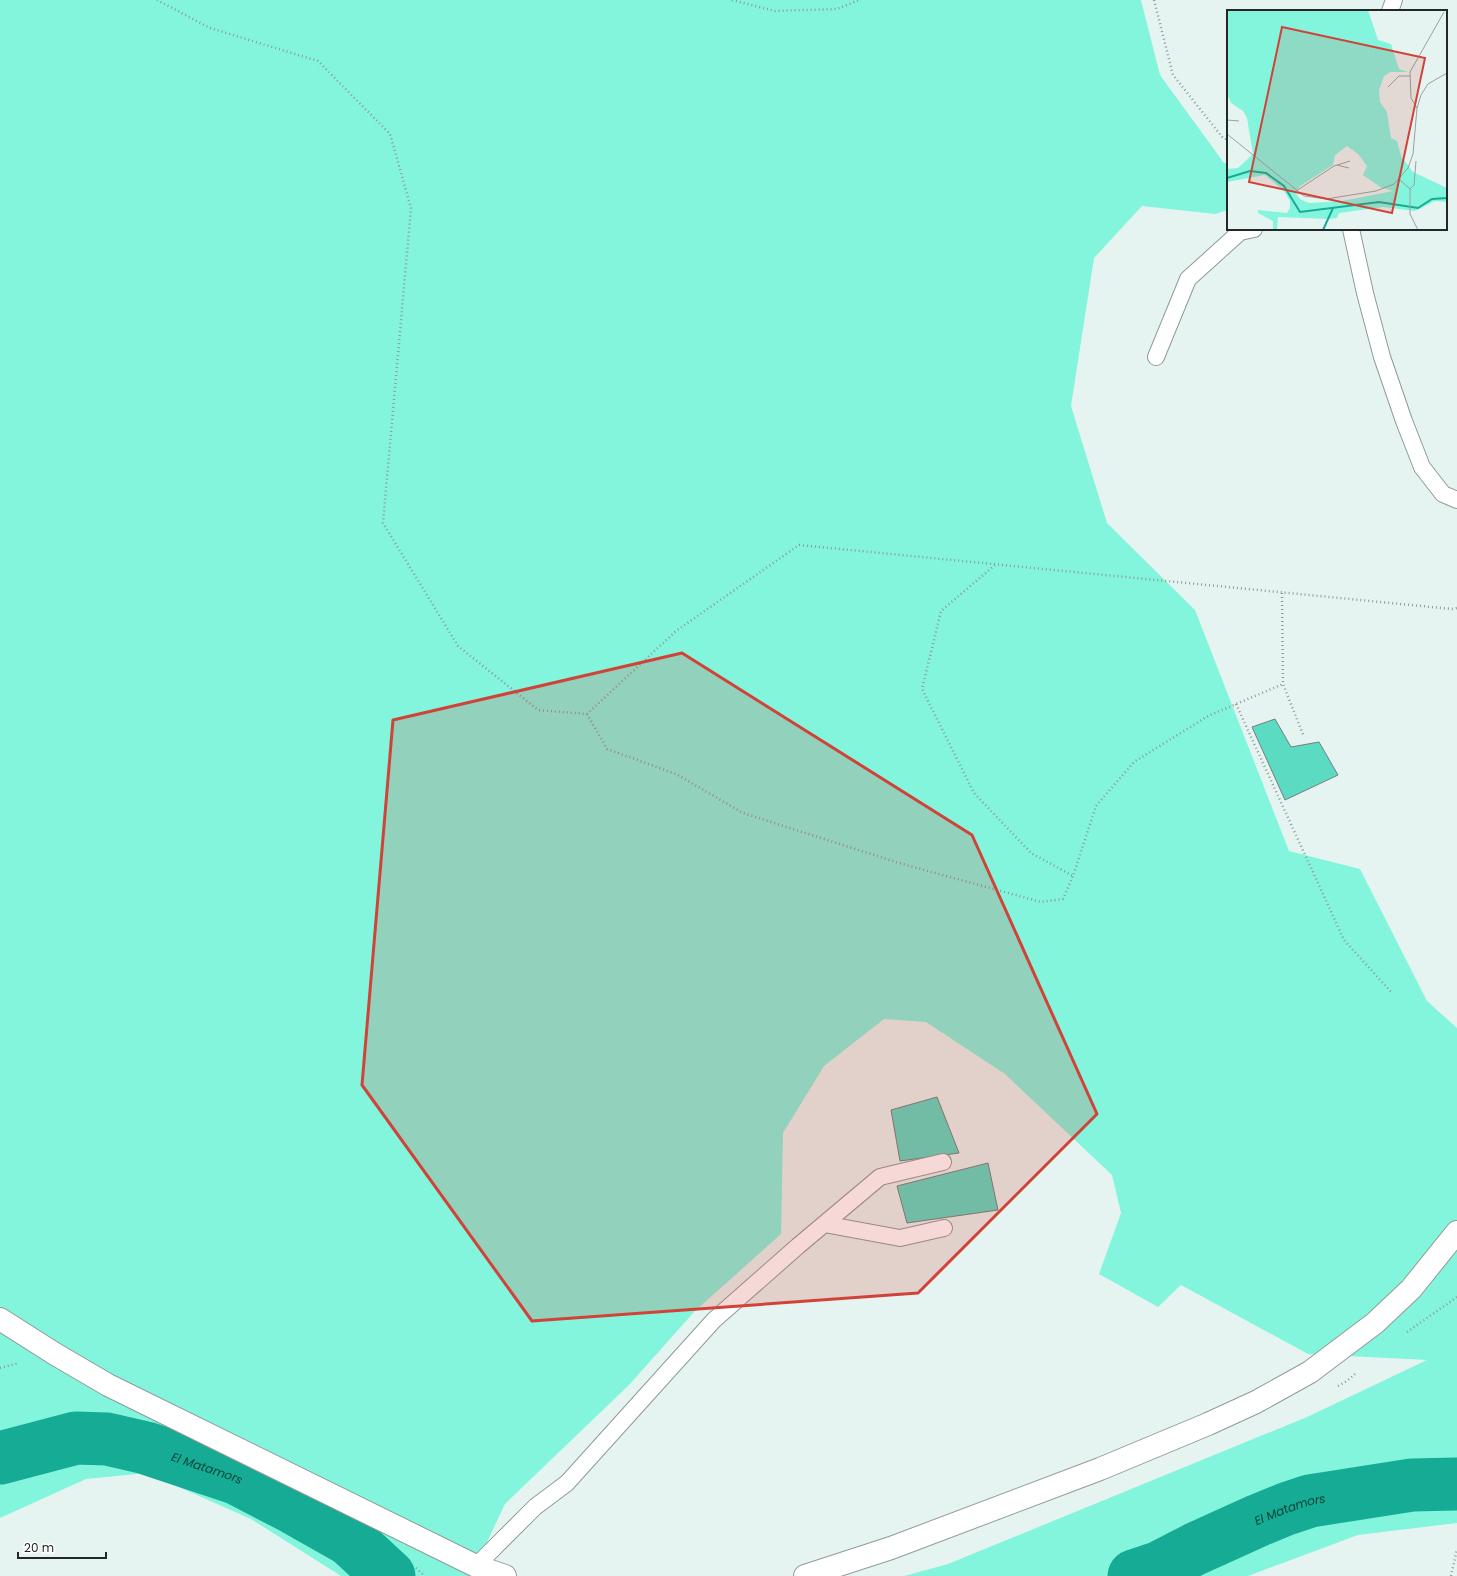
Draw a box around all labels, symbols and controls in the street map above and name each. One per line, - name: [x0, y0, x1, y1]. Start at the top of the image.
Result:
- inset map: [1227, 10, 1447, 230]
- water label: El Matamors: [169, 1448, 246, 1488]
- water label: El Matamors: [1251, 1490, 1327, 1529]
- scale bar: [18, 1534, 106, 1560]
- text: 20 m: [24, 1539, 54, 1556]

